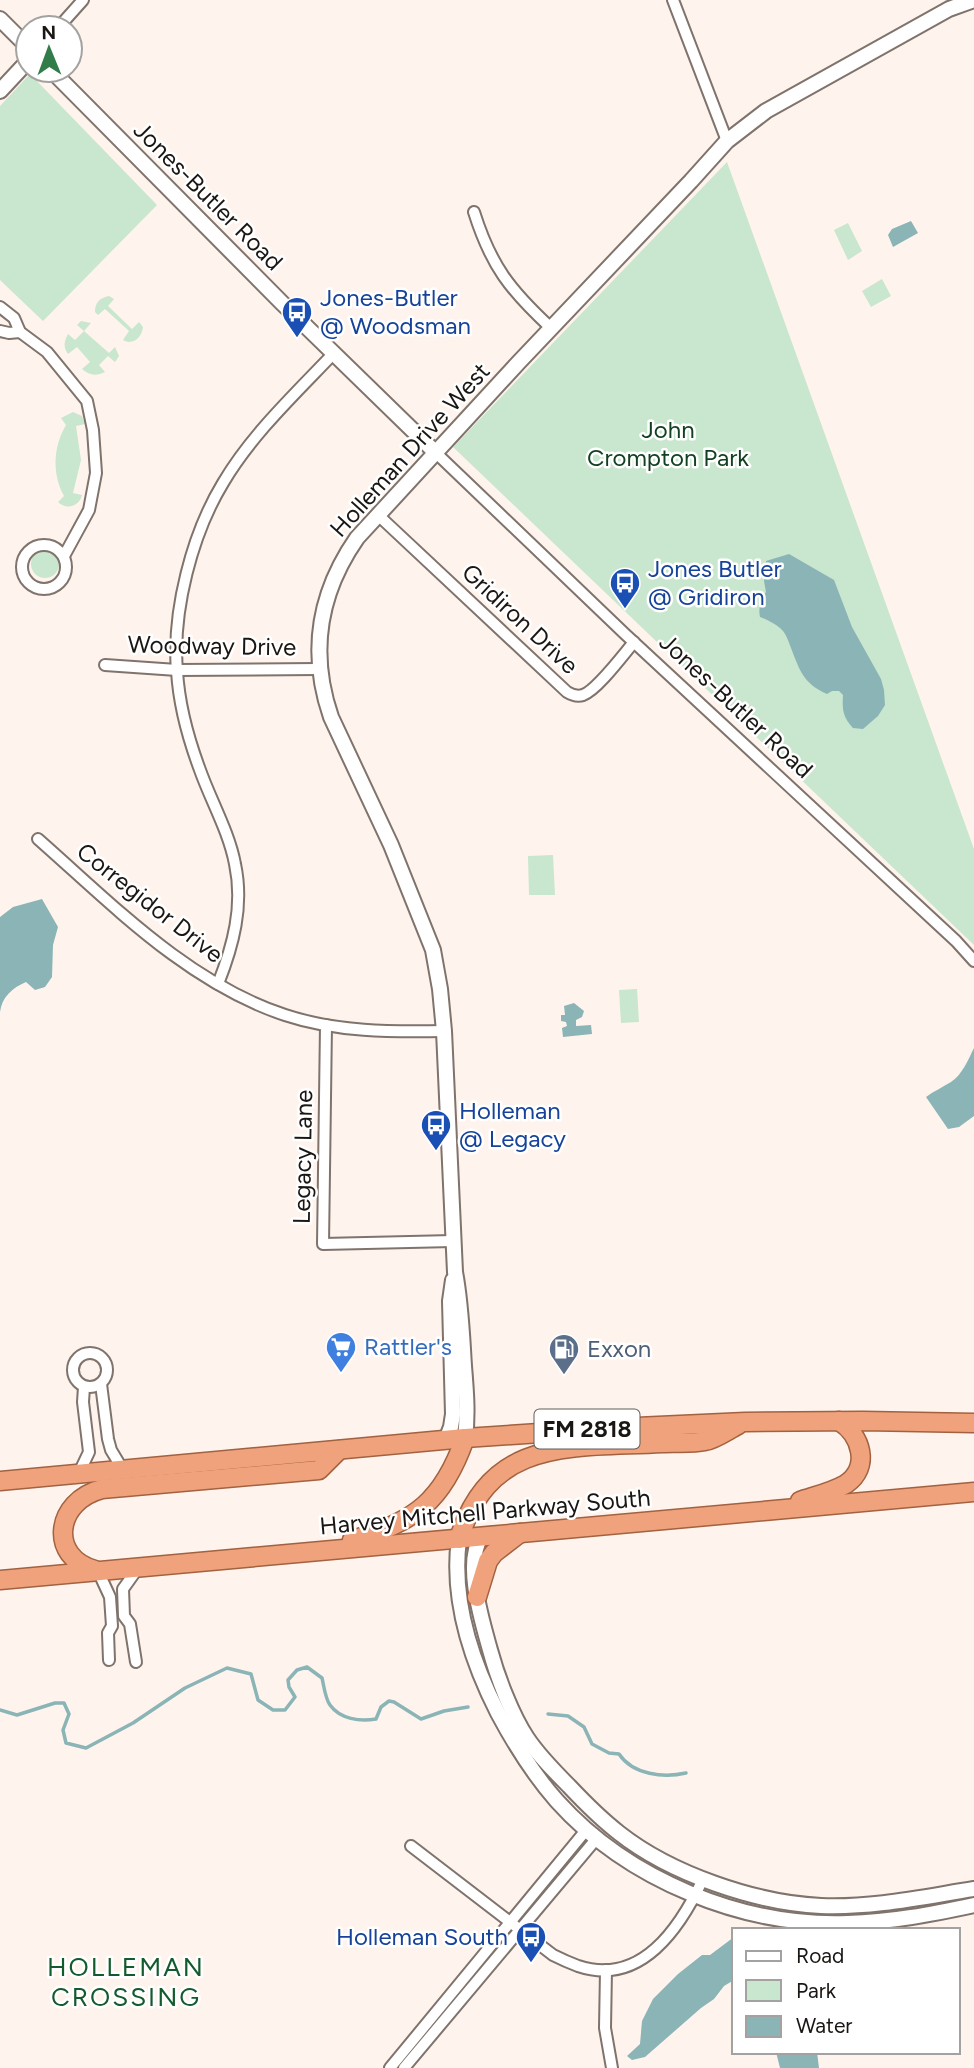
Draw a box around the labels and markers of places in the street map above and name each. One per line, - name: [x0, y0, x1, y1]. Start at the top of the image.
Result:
- place label: Jones-Butler @ Woodsman: [320, 283, 471, 340]
- bus stop icon: Jones-Butler @ Woodsman: [280, 295, 314, 339]
- place label: Jones Butler @ Gridiron: [648, 554, 782, 611]
- bus stop icon: Jones Butler @ Gridiron: [608, 566, 642, 610]
- place label: Holleman @ Legacy: [459, 1096, 566, 1153]
- bus stop icon: Holleman @ Legacy: [419, 1108, 453, 1152]
- supermarket icon: Rattler's: [324, 1330, 358, 1374]
- place label: Rattler's: [364, 1332, 452, 1361]
- fuel station icon: Exxon: [547, 1332, 581, 1376]
- place label: Exxon: [587, 1334, 651, 1363]
- bus stop icon: Holleman South: [514, 1920, 548, 1964]
- place label: Holleman South: [336, 1922, 508, 1951]

